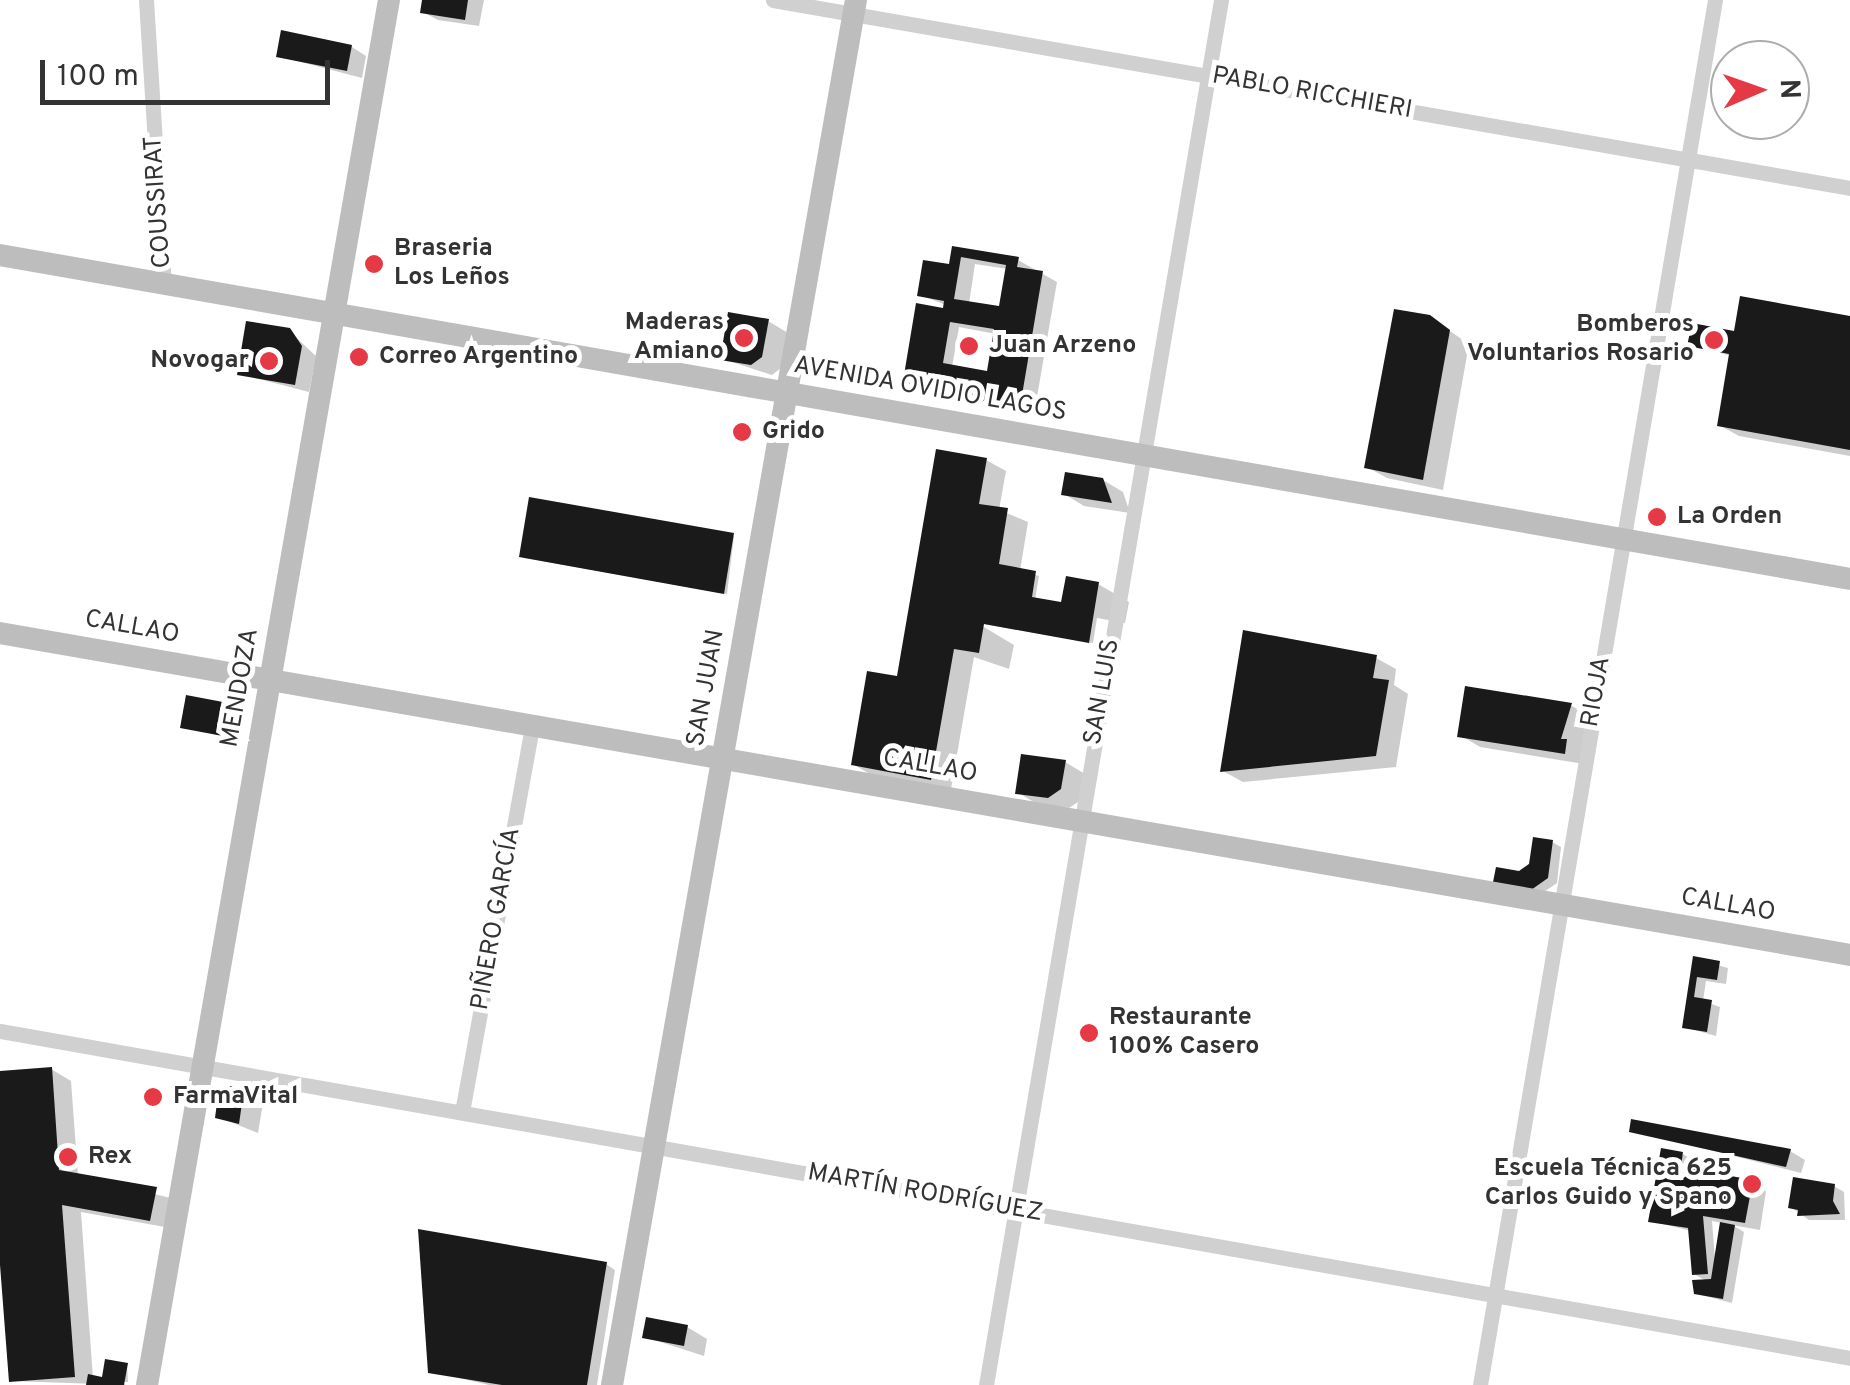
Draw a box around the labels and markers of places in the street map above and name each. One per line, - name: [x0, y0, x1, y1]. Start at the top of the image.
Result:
- place label: Braseria Los Leños: [394, 235, 510, 294]
- marker: Braseria Los Leños: [363, 253, 385, 275]
- place label: Maderas Amiano: [625, 309, 724, 368]
- place label: Bomberos Voluntarios Rosario: [1467, 311, 1694, 370]
- marker: Maderas Amiano: [733, 327, 755, 349]
- marker: Bomberos Voluntarios Rosario: [1703, 329, 1725, 351]
- place label: Juan Arzeno: [989, 331, 1137, 361]
- marker: Juan Arzeno: [958, 335, 980, 357]
- place label: Correo Argentino: [379, 342, 579, 372]
- place label: Novogar: [150, 346, 249, 376]
- marker: Correo Argentino: [348, 346, 370, 368]
- marker: Novogar: [258, 350, 280, 372]
- place label: Grido: [762, 417, 825, 447]
- marker: Grido: [731, 421, 753, 443]
- place label: La Orden: [1677, 502, 1782, 532]
- marker: La Orden: [1646, 506, 1668, 528]
- place label: Restaurante 100% Casero: [1109, 1004, 1259, 1063]
- marker: Restaurante 100% Casero: [1078, 1022, 1100, 1044]
- place label: FarmaVital: [173, 1082, 298, 1112]
- marker: FarmaVital: [142, 1086, 164, 1108]
- place label: Rex: [88, 1142, 132, 1172]
- marker: Rex: [57, 1146, 79, 1168]
- place label: Escuela Técnica 625 Carlos Guido y Spano: [1485, 1155, 1732, 1214]
- marker: Escuela Técnica 625 Carlos Guido y Spano: [1741, 1173, 1763, 1195]

